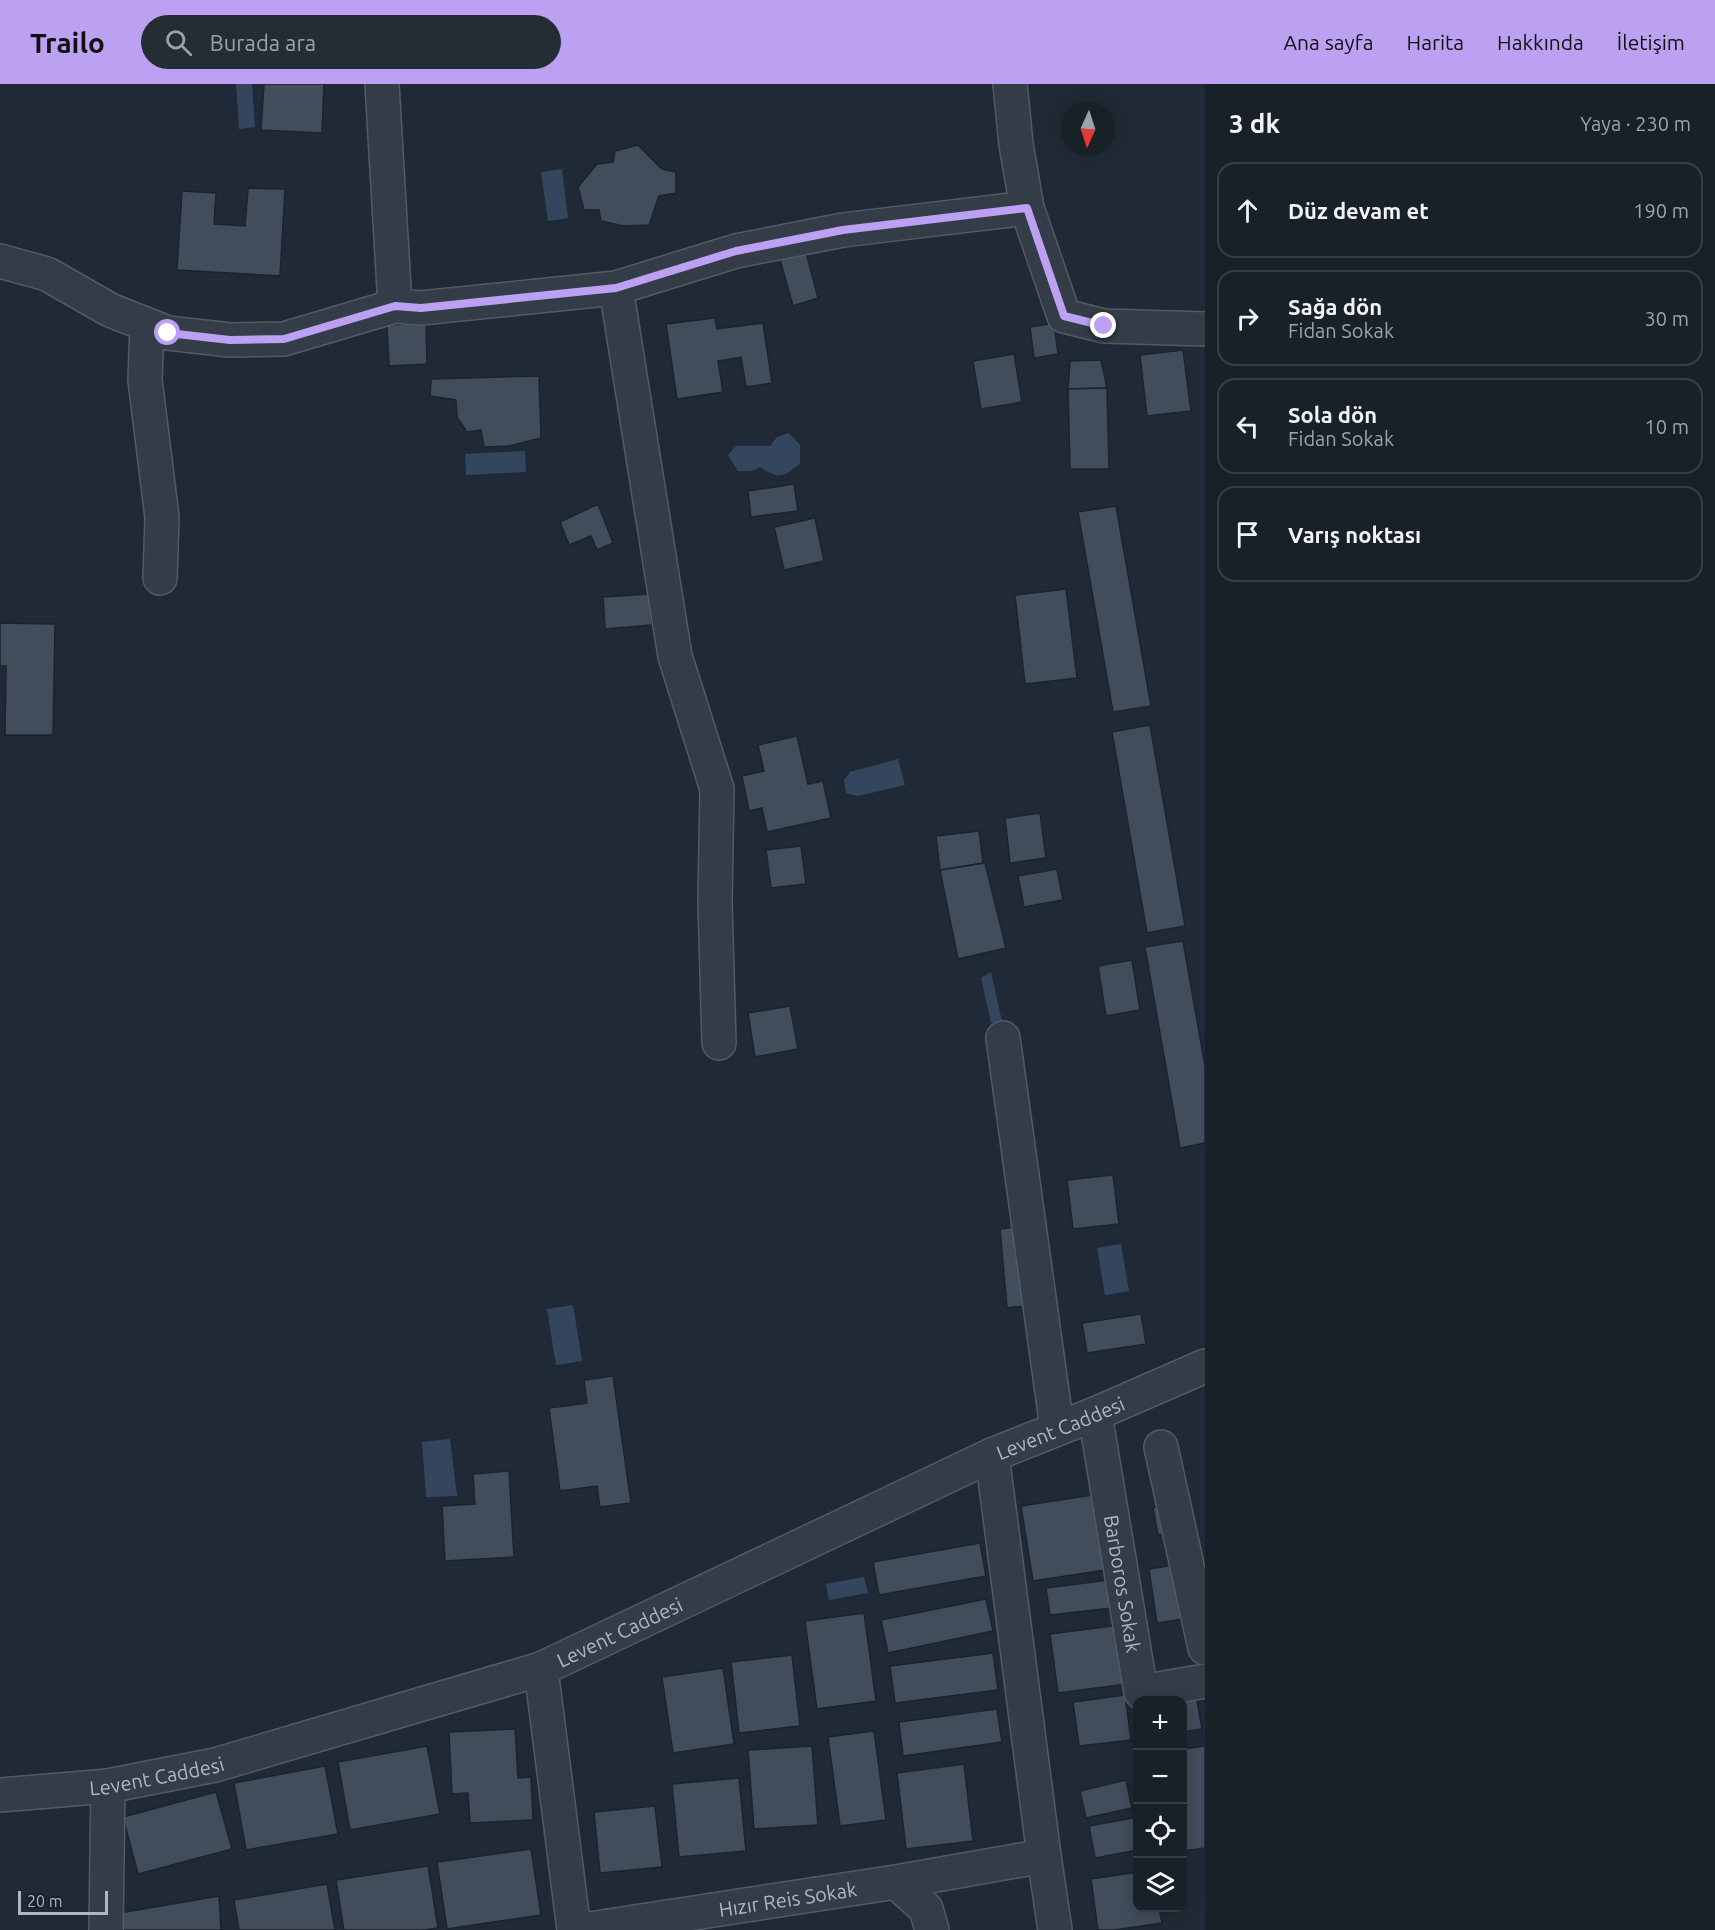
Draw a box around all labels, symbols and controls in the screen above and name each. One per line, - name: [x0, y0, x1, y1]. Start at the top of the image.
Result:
- search box: [141, 15, 561, 69]
- icon: search: [162, 26, 195, 59]
- text: Trailo: [30, 27, 105, 58]
- text: Burada ara: [210, 30, 316, 55]
- text: Ana sayfa: [1283, 30, 1374, 54]
- text: Harita: [1407, 30, 1464, 54]
- text: Hakkında: [1497, 30, 1584, 54]
- text: İletişim: [1617, 30, 1685, 54]
- north arrow: [1061, 102, 1115, 156]
- text: 3 dk: [1229, 109, 1280, 138]
- text: Yaya · 230 m: [1580, 112, 1691, 135]
- icon: ahead: [1231, 194, 1264, 227]
- text: Düz devam et: [1288, 198, 1429, 223]
- text: 190 m: [1633, 199, 1689, 222]
- text: Sağa dön: [1288, 294, 1382, 319]
- icon: right: [1231, 302, 1264, 335]
- text: 30 m: [1645, 307, 1689, 330]
- route end: [1090, 312, 1116, 338]
- route start: [154, 319, 180, 345]
- text: Fidan Sokak: [1288, 319, 1394, 342]
- text: Sola dön: [1288, 402, 1377, 427]
- icon: left: [1231, 410, 1264, 443]
- text: 10 m: [1645, 415, 1689, 438]
- text: Fidan Sokak: [1288, 427, 1394, 450]
- icon: arrive: [1231, 518, 1264, 551]
- text: Varış noktası: [1288, 522, 1421, 547]
- street label: Levent Caddesi: [993, 1391, 1128, 1464]
- street label: Barboros Sokak: [1100, 1513, 1146, 1654]
- street label: Levent Caddesi: [553, 1592, 686, 1671]
- map controls: [1133, 1696, 1187, 1912]
- button: +: [1133, 1696, 1187, 1750]
- button: −: [1133, 1750, 1187, 1804]
- street label: Levent Caddesi: [88, 1751, 227, 1799]
- button: locate: [1133, 1804, 1187, 1858]
- button: layers: [1133, 1858, 1187, 1912]
- street label: Hızır Reis Sokak: [717, 1877, 858, 1921]
- scale bar: [18, 1888, 108, 1916]
- text: 20 m: [27, 1892, 63, 1910]

